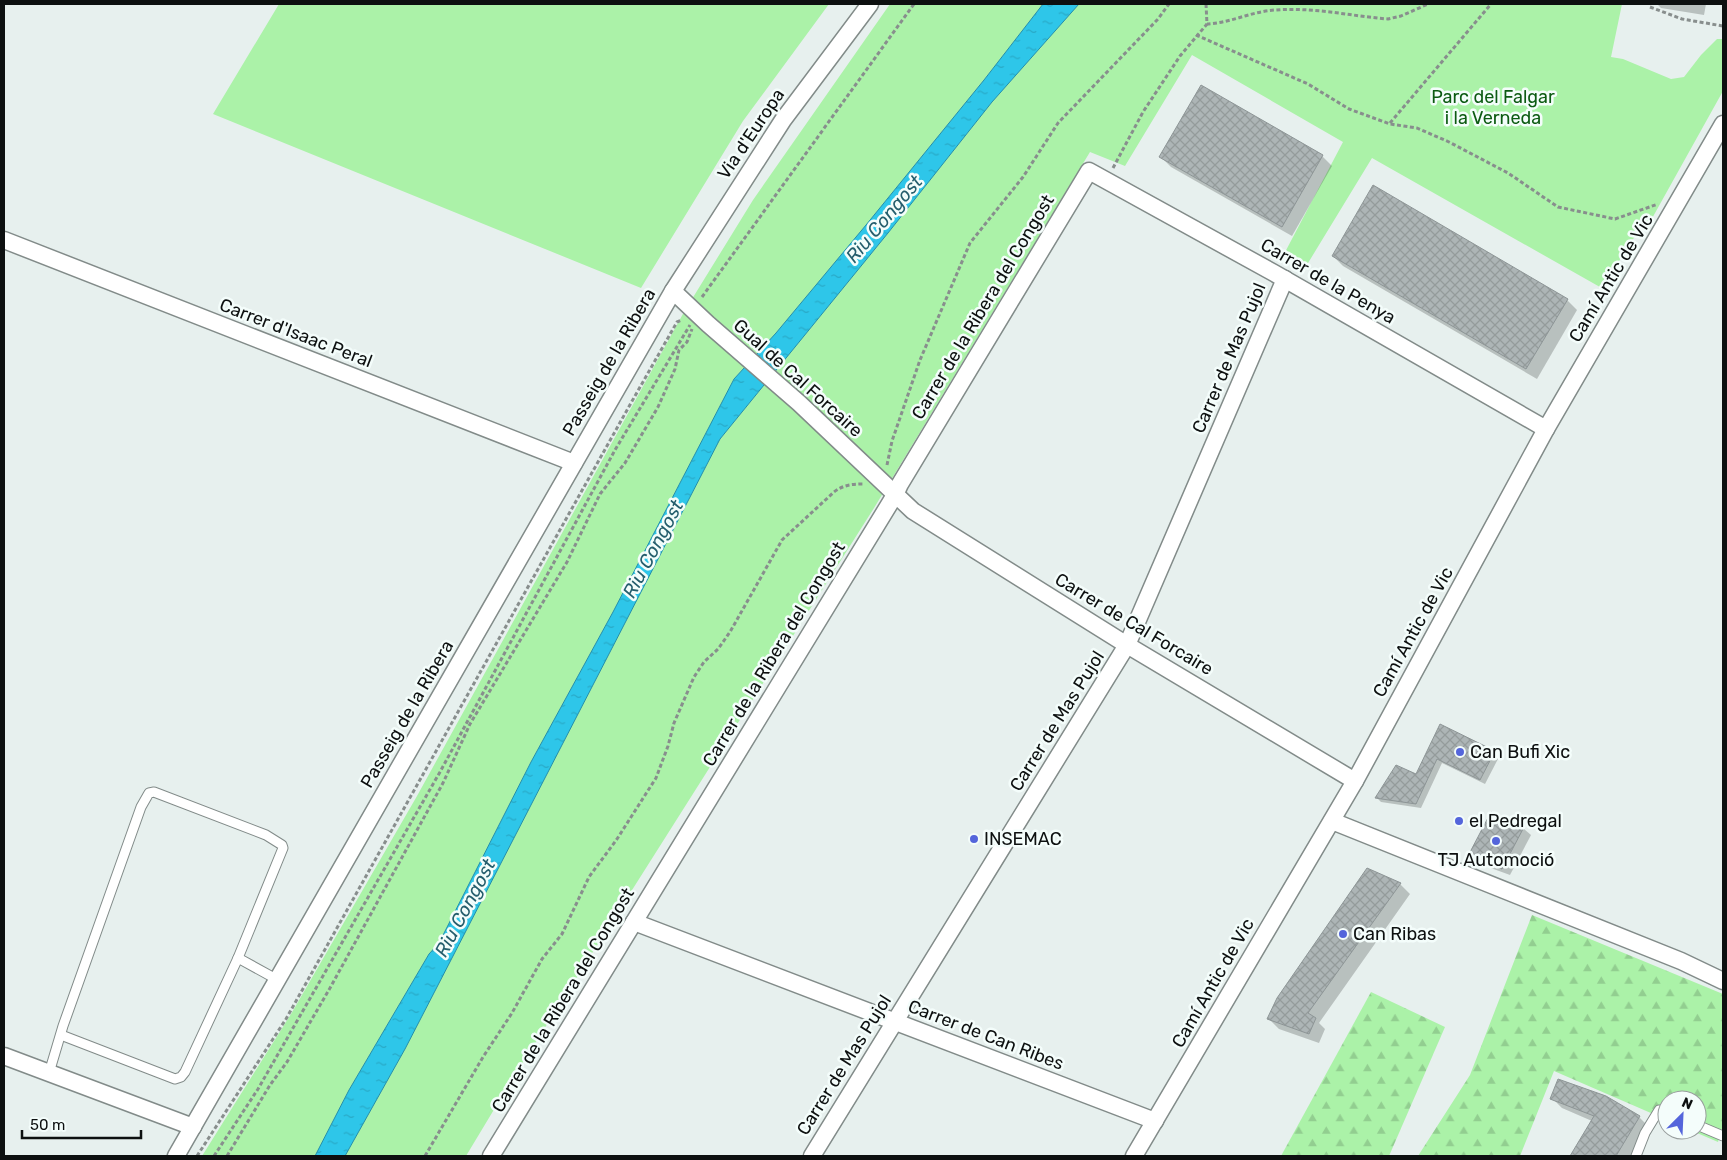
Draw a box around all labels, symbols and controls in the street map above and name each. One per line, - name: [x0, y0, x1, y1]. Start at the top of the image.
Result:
- street label: Via d'Europa: [713, 85, 789, 183]
- park label: Parc del Falgar i la Verneda: [1431, 86, 1555, 129]
- water label: Riu Congost: [841, 170, 928, 268]
- street label: Carrer de la Ribera del Congost: [907, 191, 1059, 423]
- street label: Camí Antic de Vic: [1564, 210, 1658, 346]
- street label: Carrer de la Penya: [1257, 233, 1399, 329]
- street label: Carrer de Mas Pujol: [1187, 280, 1271, 436]
- street label: Passeig de la Ribera: [558, 284, 660, 440]
- street label: Carrer d'Isaac Peral: [217, 294, 375, 372]
- street label: Gual de Cal Forcaire: [729, 314, 867, 442]
- water label: Riu Congost: [618, 496, 689, 602]
- street label: Carrer de la Ribera del Congost: [698, 538, 850, 770]
- street label: Camí Antic de Vic: [1368, 563, 1458, 701]
- street label: Carrer de Cal Forcaire: [1051, 568, 1217, 680]
- street label: Passeig de la Ribera: [356, 636, 458, 792]
- street label: Carrer de Mas Pujol: [1005, 647, 1109, 795]
- place label: Can Bufi Xic: [1470, 741, 1570, 763]
- marker: Can Bufi Xic: [1454, 746, 1466, 758]
- place label: el Pedregal: [1469, 810, 1562, 832]
- marker: el Pedregal: [1453, 815, 1465, 827]
- place label: INSEMAC: [984, 828, 1062, 850]
- marker: INSEMAC: [968, 833, 980, 845]
- marker: TJ Automoció: [1490, 835, 1502, 847]
- place label: TJ Automoció: [1438, 849, 1554, 871]
- water label: Riu Congost: [430, 855, 501, 961]
- street label: Carrer de la Ribera del Congost: [487, 884, 639, 1116]
- street label: Camí Antic de Vic: [1167, 914, 1259, 1052]
- place label: Can Ribas: [1353, 923, 1436, 945]
- marker: Can Ribas: [1337, 928, 1349, 940]
- street label: Carrer de Mas Pujol: [792, 991, 896, 1139]
- street label: Carrer de Can Ribes: [905, 995, 1067, 1075]
- north arrow: [1657, 1090, 1707, 1140]
- text: N: [1679, 1094, 1695, 1113]
- scale bar: [22, 1108, 141, 1140]
- text: 50 m: [30, 1116, 65, 1134]

